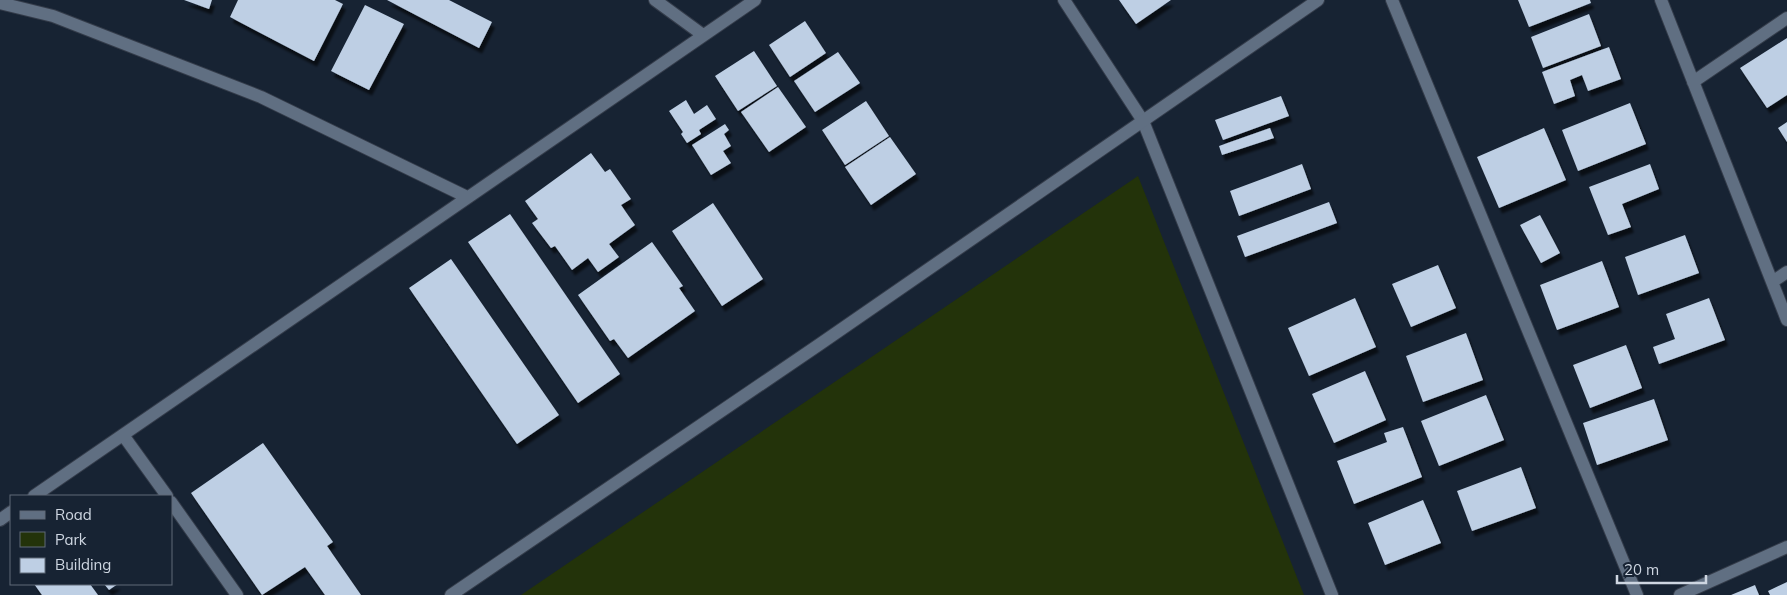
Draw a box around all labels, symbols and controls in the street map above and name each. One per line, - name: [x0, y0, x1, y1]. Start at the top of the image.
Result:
- legend: [10, 495, 172, 585]
- text: Road: [55, 505, 92, 524]
- text: Park: [55, 530, 87, 549]
- scale bar: [1617, 552, 1706, 584]
- text: Building: [55, 555, 111, 574]
- text: 20 m: [1624, 560, 1659, 579]

